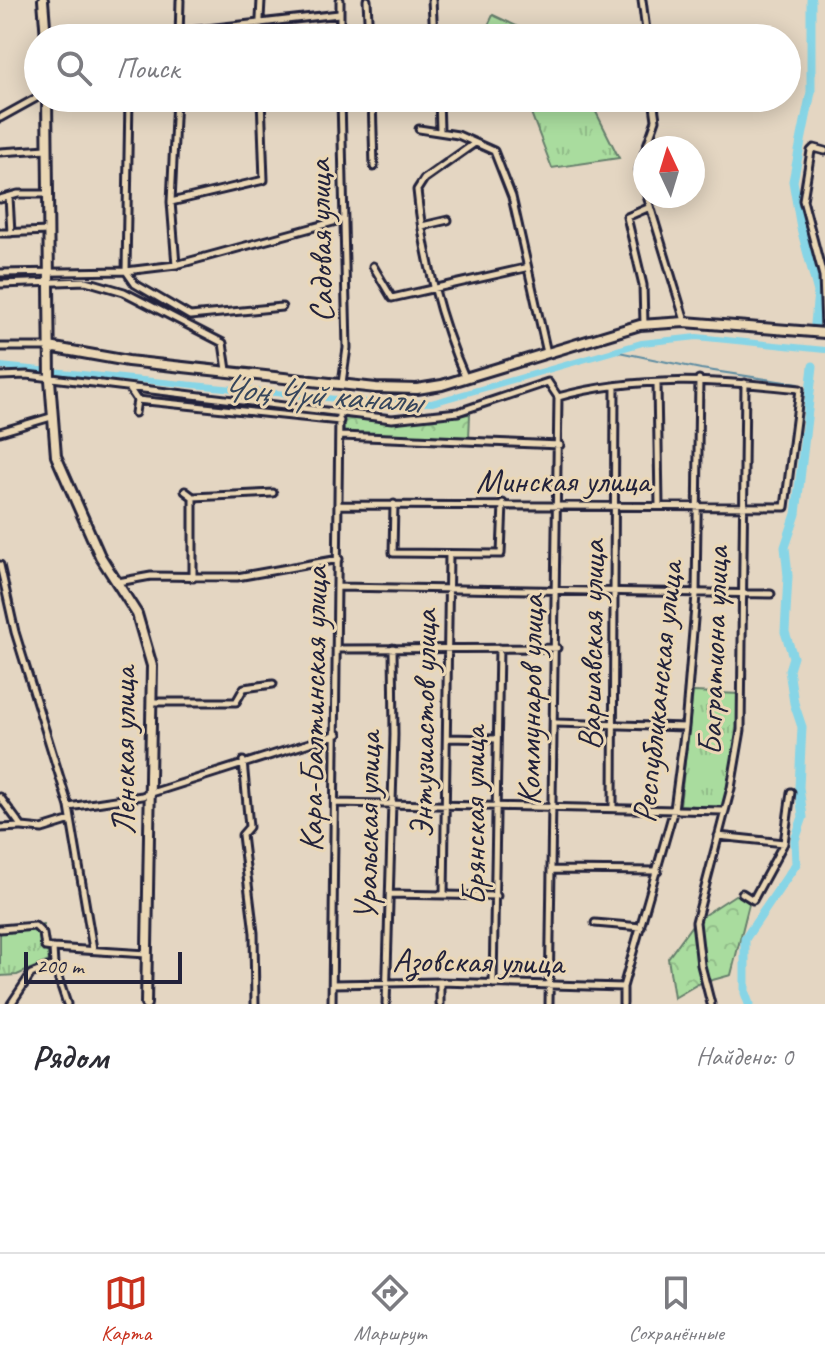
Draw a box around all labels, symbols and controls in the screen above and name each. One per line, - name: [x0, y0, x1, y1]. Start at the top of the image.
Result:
- search box: [24, 24, 801, 112]
- icon: search: [52, 46, 96, 90]
- text: Поиск: [116, 49, 179, 87]
- north arrow: [633, 136, 705, 208]
- street label: Садовая улица: [297, 157, 343, 323]
- water label: Чоң Чүй каналы: [220, 364, 428, 424]
- street label: Минская улица: [476, 459, 653, 502]
- street label: Варшавская улица: [568, 538, 614, 750]
- street label: Багратиона улица: [688, 544, 738, 756]
- street label: Республиканская улица: [622, 556, 692, 825]
- street label: Кара-Балтинская улица: [289, 564, 337, 852]
- street label: Коммунаров улица: [507, 592, 553, 806]
- street label: Энтузиастов улица: [400, 607, 447, 839]
- street label: Ленская улица: [102, 664, 145, 835]
- street label: Брянская улица: [452, 723, 495, 905]
- street label: Уральская улица: [344, 728, 390, 921]
- street label: Азовская улица: [392, 938, 567, 984]
- scale bar: [24, 948, 182, 984]
- text: 200 m: [36, 952, 83, 980]
- text: Рядом: [32, 1035, 108, 1078]
- text: Найдено: 0: [696, 1040, 793, 1073]
- tab: Карта: [101, 1271, 151, 1347]
- tab: Маршрут: [354, 1271, 426, 1347]
- tab: Сохранённые: [628, 1271, 724, 1347]

